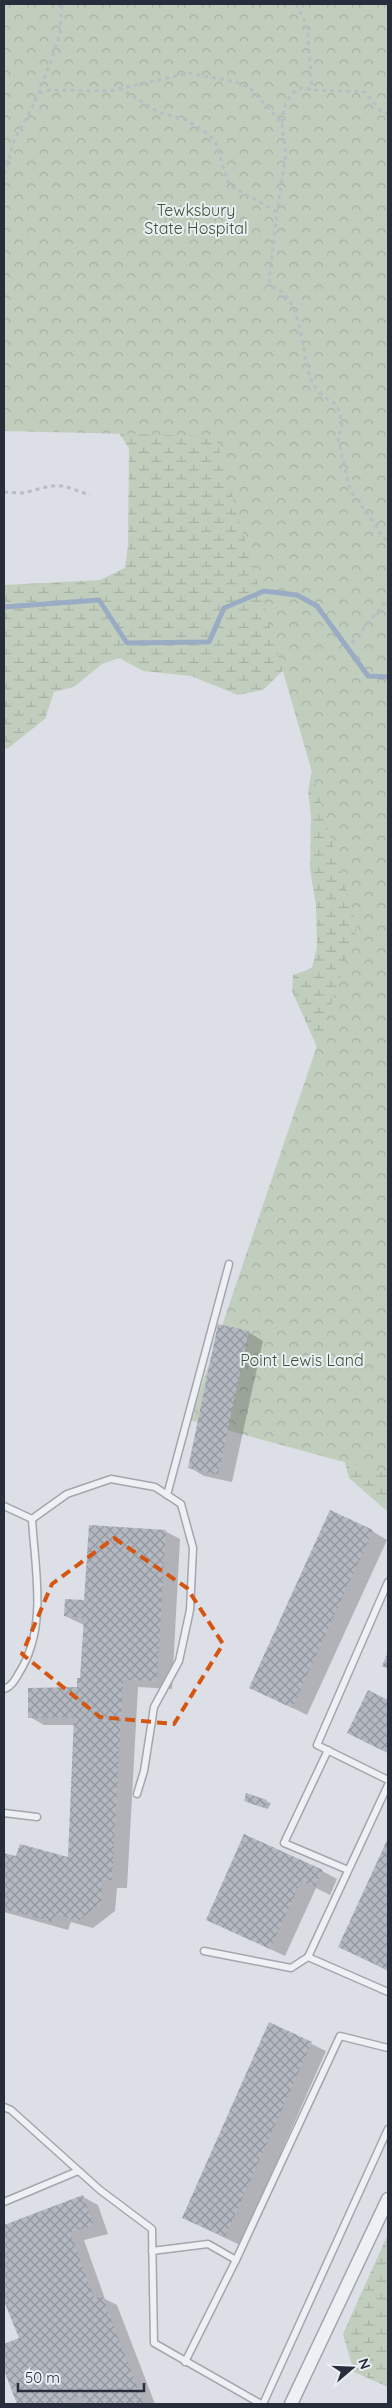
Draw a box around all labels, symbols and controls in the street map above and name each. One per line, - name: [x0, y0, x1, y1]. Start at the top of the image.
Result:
- park label: Tewksbury State Hospital: [144, 200, 248, 238]
- park label: Point Lewis Land: [240, 1350, 364, 1370]
- north arrow: [327, 2343, 377, 2393]
- text: N: [354, 2356, 374, 2372]
- scale bar: [18, 2360, 144, 2392]
- text: 50 m: [25, 2368, 60, 2387]

